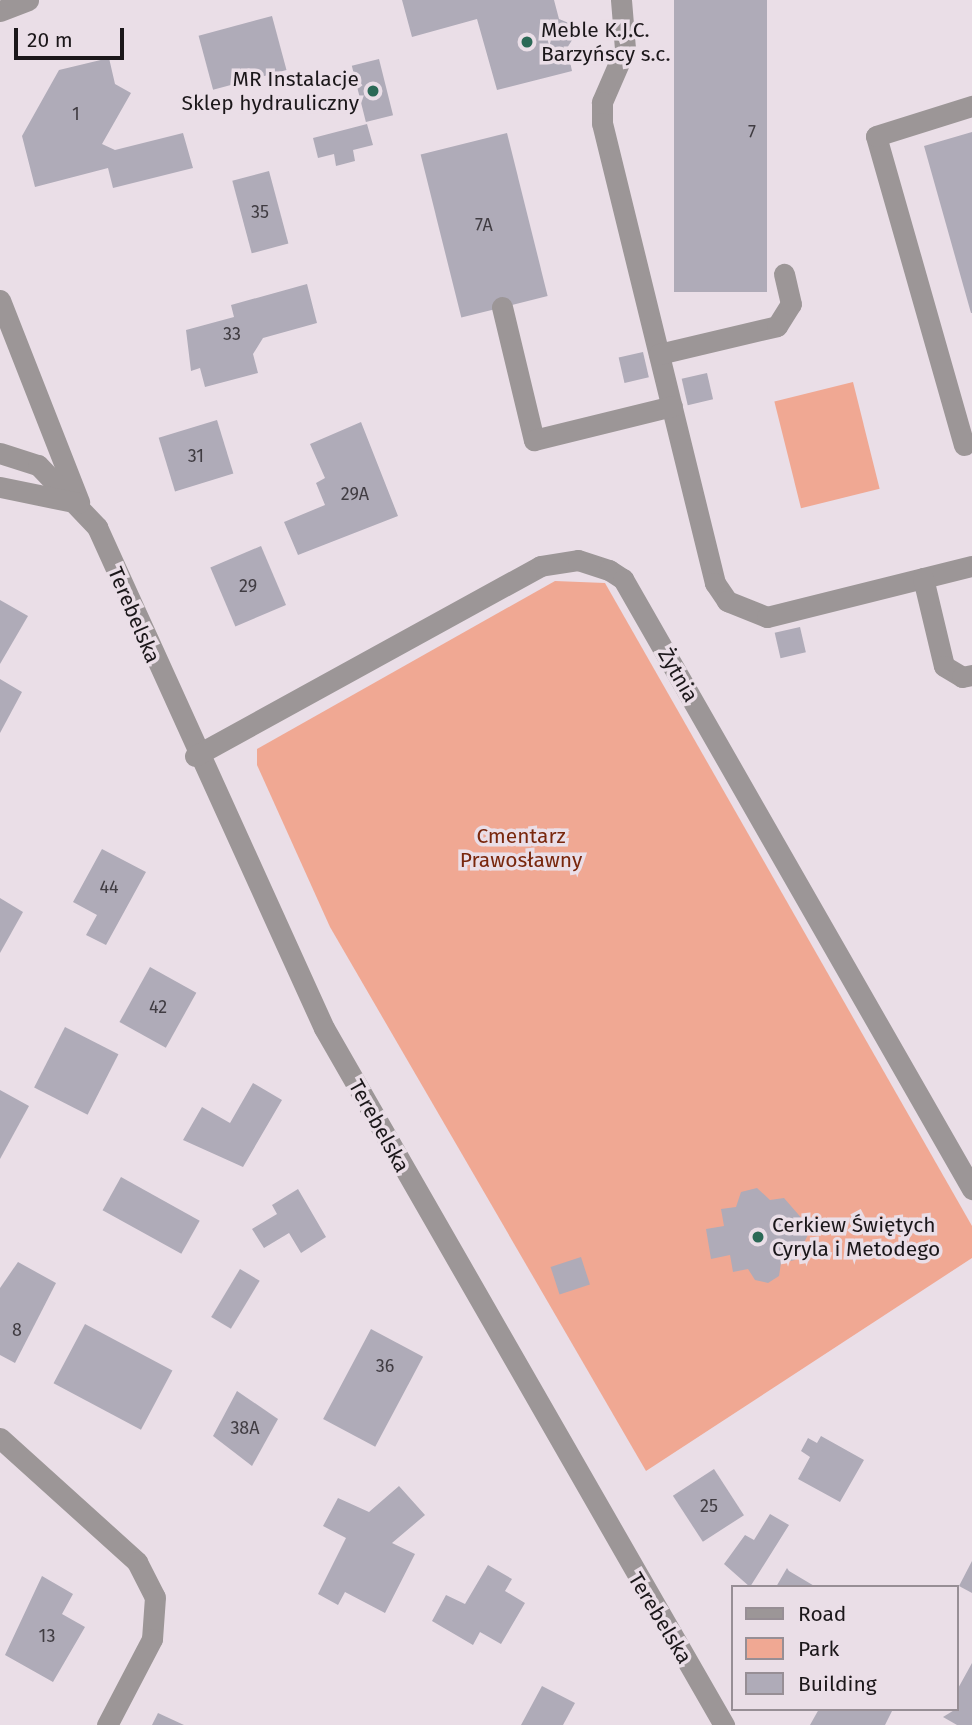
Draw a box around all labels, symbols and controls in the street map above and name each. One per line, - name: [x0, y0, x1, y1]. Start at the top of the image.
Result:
- scale bar: [18, 14, 128, 58]
- place label: Meble K.J.C. Barzyńscy s.c.: [541, 17, 671, 67]
- text: 20 m: [27, 27, 73, 53]
- marker: Meble K.J.C. Barzyńscy s.c.: [519, 34, 535, 50]
- place label: MR Instalacje Sklep hydrauliczny: [182, 66, 359, 116]
- marker: MR Instalacje Sklep hydrauliczny: [365, 83, 381, 99]
- house number: 1: [72, 103, 80, 125]
- house number: 7: [748, 121, 756, 143]
- house number: 35: [251, 201, 269, 223]
- house number: 7A: [475, 214, 493, 236]
- house number: 33: [223, 323, 241, 345]
- house number: 31: [188, 445, 204, 467]
- house number: 29A: [341, 483, 369, 505]
- street label: Terebelska: [103, 563, 165, 667]
- house number: 29: [239, 575, 257, 597]
- street label: Żytnia: [653, 643, 703, 707]
- park label: Cmentarz Prawosławny: [460, 823, 582, 873]
- house number: 44: [99, 876, 119, 898]
- house number: 42: [149, 996, 167, 1018]
- street label: Terebelska: [343, 1075, 415, 1177]
- place label: Cerkiew Świętych Cyryla i Metodego: [772, 1212, 940, 1262]
- marker: Cerkiew Świętych Cyryla i Metodego: [750, 1229, 766, 1245]
- house number: 8: [12, 1319, 22, 1341]
- house number: 36: [376, 1355, 394, 1377]
- house number: 38A: [230, 1417, 260, 1439]
- house number: 25: [700, 1495, 718, 1517]
- street label: Terebelska: [623, 1568, 697, 1668]
- legend: [730, 1585, 958, 1711]
- text: Road: [798, 1601, 846, 1627]
- house number: 13: [39, 1625, 55, 1647]
- text: Park: [798, 1636, 839, 1662]
- text: Building: [798, 1671, 877, 1697]

